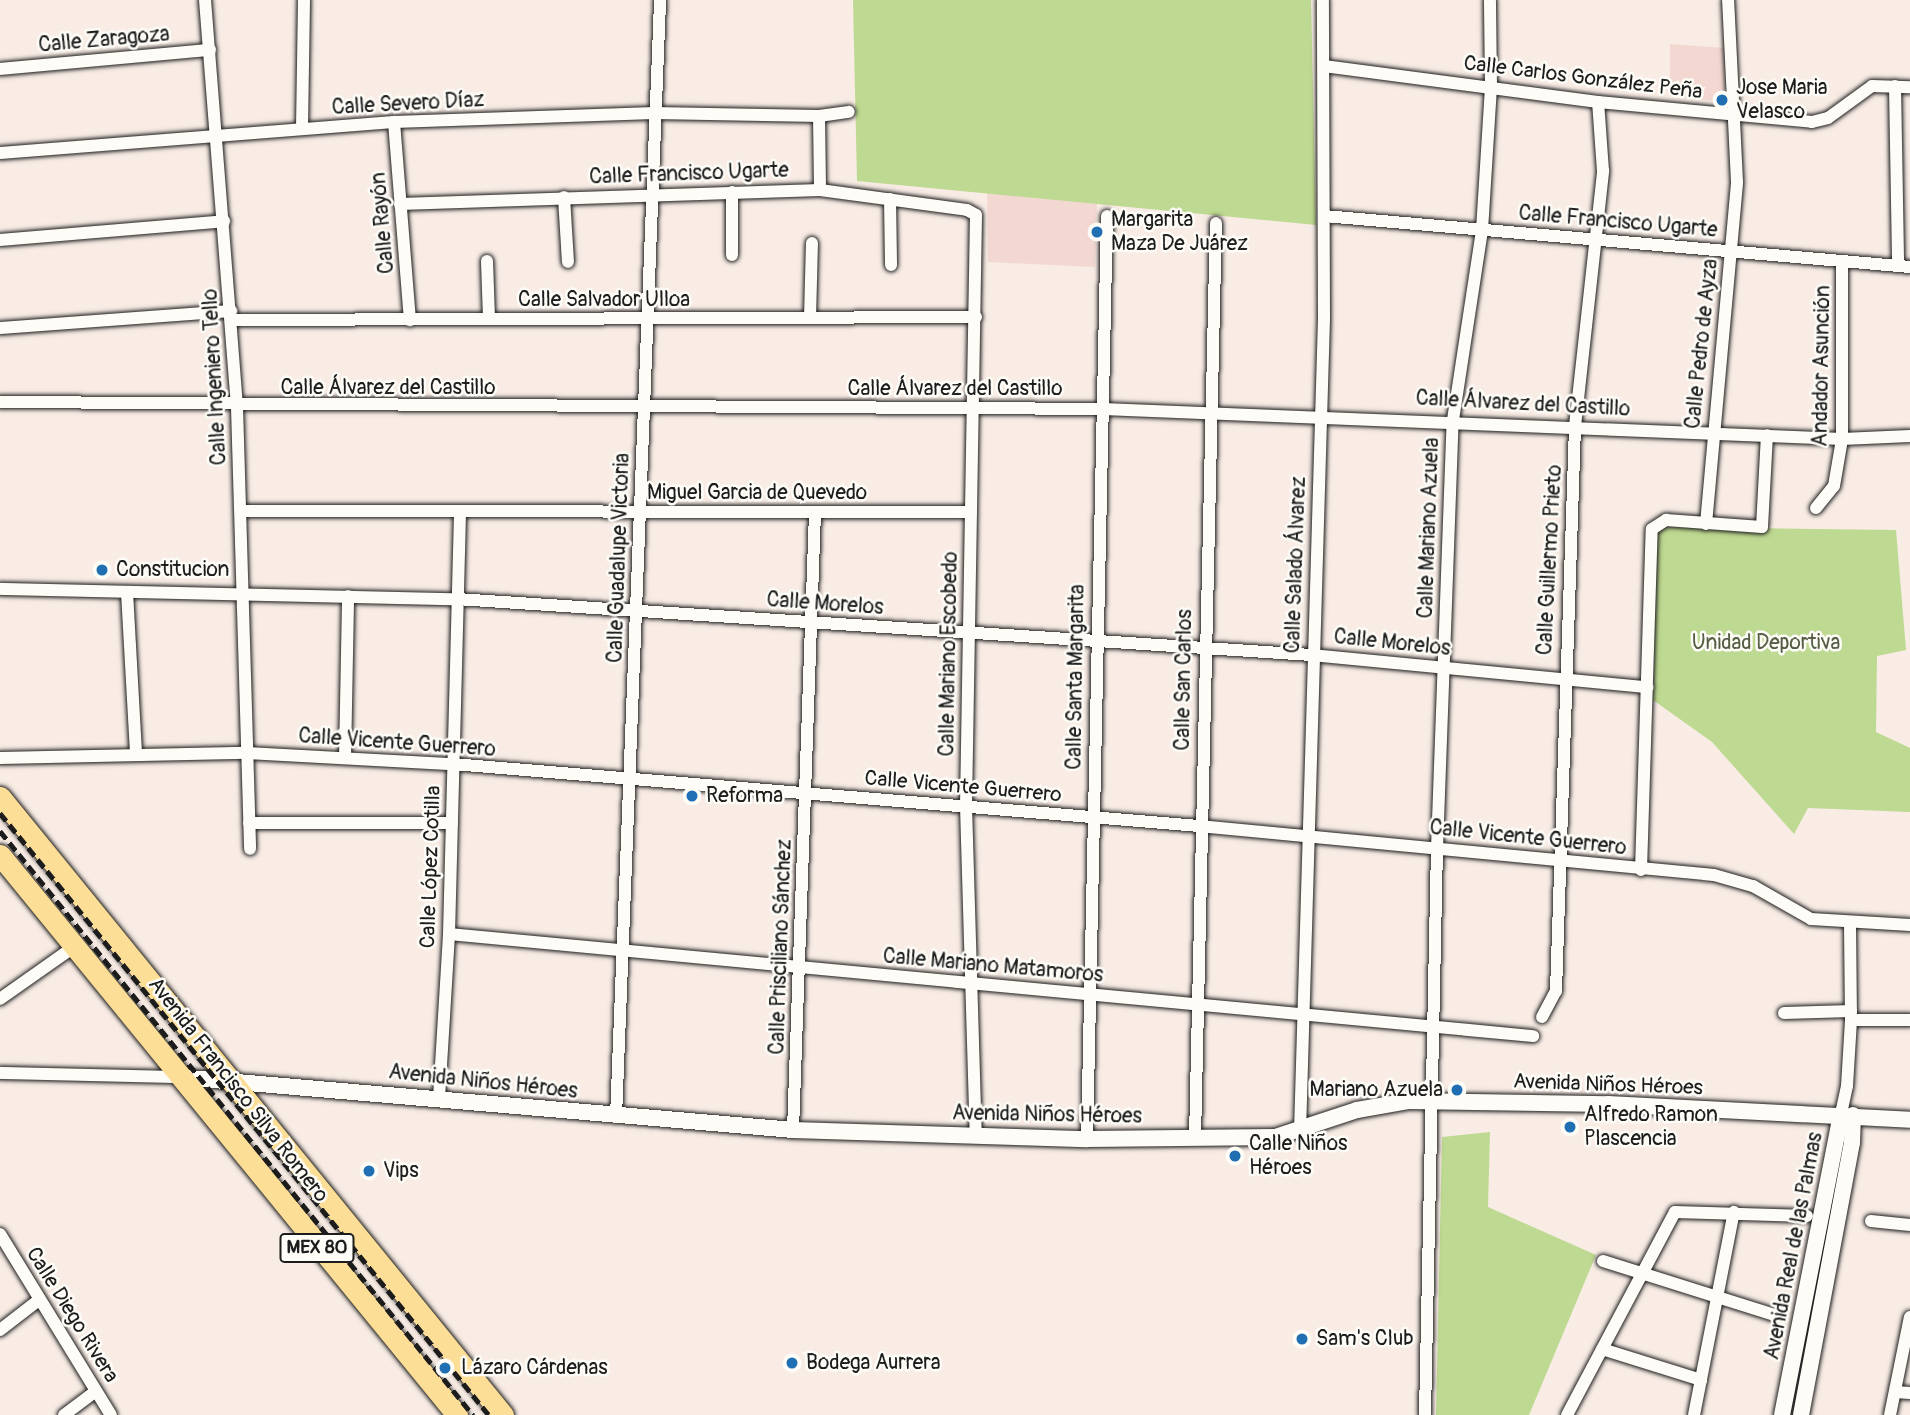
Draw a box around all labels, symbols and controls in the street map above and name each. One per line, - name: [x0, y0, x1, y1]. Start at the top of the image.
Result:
- street label: Calle Zaragoza: [37, 22, 171, 58]
- street label: Calle Carlos González Peña: [1462, 51, 1704, 105]
- place label: Jose Maria Velasco: [1736, 75, 1828, 125]
- street label: Calle Severo Díaz: [331, 87, 485, 121]
- marker: Jose Maria Velasco: [1714, 92, 1730, 108]
- street label: Calle Francisco Ugarte: [589, 158, 789, 190]
- street label: Calle Rayón: [366, 171, 400, 275]
- street label: Calle Francisco Ugarte: [1517, 201, 1719, 243]
- place label: Margarita Maza De Juárez: [1111, 207, 1248, 257]
- marker: Margarita Maza De Juárez: [1089, 224, 1105, 240]
- street label: Calle Pedro de Ayza: [1681, 258, 1723, 430]
- street label: Andador Asunción: [1808, 285, 1836, 447]
- street label: Calle Salvador Ulloa: [518, 287, 690, 313]
- street label: Calle Ingeniero Tello: [198, 288, 232, 466]
- street label: Calle Álvarez del Castillo: [281, 375, 495, 401]
- street label: Calle Álvarez del Castillo: [848, 376, 1062, 402]
- street label: Calle Álvarez del Castillo: [1415, 386, 1631, 422]
- street label: Calle Mariano Azuela: [1413, 437, 1445, 619]
- street label: Calle Guadalupe Victoria: [603, 453, 635, 663]
- street label: Calle Guillermo Prieto: [1532, 464, 1568, 656]
- street label: Calle Salado Álvarez: [1280, 476, 1312, 654]
- street label: Miguel Garcia de Quevedo: [647, 480, 867, 506]
- street label: Calle Mariano Escobedo: [935, 551, 963, 757]
- place label: Constitucion: [116, 557, 229, 583]
- marker: Constitucion: [94, 562, 110, 578]
- street label: Calle Santa Margarita: [1062, 584, 1090, 770]
- street label: Calle Morelos: [766, 587, 884, 621]
- street label: Calle San Carlos: [1170, 609, 1198, 751]
- street label: Calle Morelos: [1332, 624, 1452, 662]
- park label: Unidad Deportiva: [1692, 630, 1840, 656]
- street label: Calle Vicente Guerrero: [298, 724, 496, 762]
- street label: Calle Vicente Guerrero: [863, 766, 1063, 808]
- place label: Reforma: [706, 783, 783, 809]
- street label: Calle López Cotilla: [416, 785, 446, 949]
- marker: Reforma: [684, 788, 700, 804]
- street label: Calle Vicente Guerrero: [1428, 815, 1628, 861]
- street label: Calle Prisciliano Sánchez: [765, 839, 797, 1055]
- street label: Calle Mariano Matamoros: [882, 944, 1104, 988]
- street label: Avenida Francisco Silva Romero: [142, 973, 334, 1207]
- street label: Avenida Niños Héroes: [387, 1060, 579, 1104]
- street label: Avenida Niños Héroes: [1513, 1069, 1703, 1101]
- place label: Mariano Azuela: [1310, 1077, 1443, 1103]
- marker: Mariano Azuela: [1449, 1082, 1465, 1098]
- street label: Avenida Niños Héroes: [952, 1101, 1142, 1129]
- place label: Alfredo Ramon Plascencia: [1584, 1102, 1718, 1152]
- marker: Alfredo Ramon Plascencia: [1562, 1119, 1578, 1135]
- street label: Avenida Real de las Palmas: [1760, 1130, 1828, 1362]
- place label: Calle Niños Héroes: [1249, 1131, 1347, 1181]
- marker: Calle Niños Héroes: [1227, 1148, 1243, 1164]
- place label: Vips: [383, 1158, 419, 1184]
- marker: Vips: [361, 1163, 377, 1179]
- road number: MEX 80: [278, 1232, 356, 1264]
- street label: Calle Diego Rivera: [20, 1243, 124, 1387]
- place label: Sam's Club: [1316, 1326, 1414, 1352]
- marker: Sam's Club: [1294, 1331, 1310, 1347]
- place label: Bodega Aurrera: [806, 1350, 940, 1376]
- place label: Lázaro Cárdenas: [461, 1355, 608, 1381]
- marker: Bodega Aurrera: [784, 1355, 800, 1371]
- marker: Lázaro Cárdenas: [435, 1358, 455, 1378]

